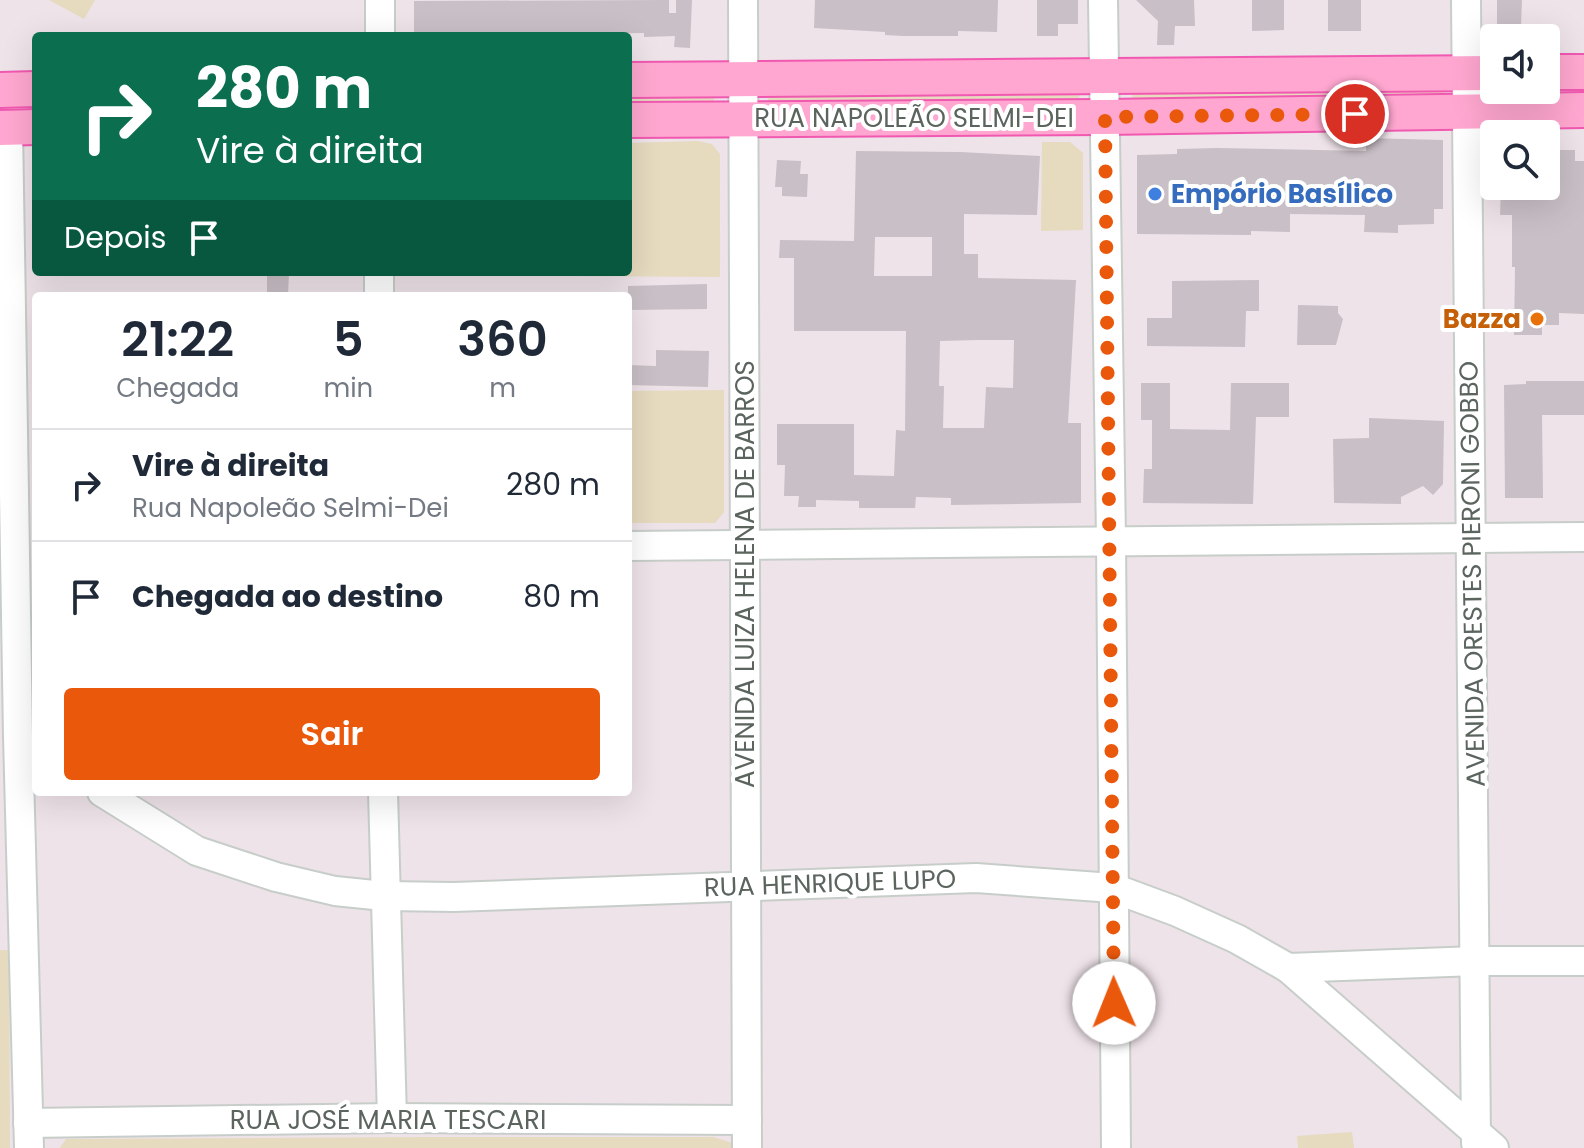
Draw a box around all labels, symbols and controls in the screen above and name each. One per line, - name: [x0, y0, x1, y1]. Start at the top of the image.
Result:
- map controls: [1480, 24, 1560, 200]
- button: sound: [1480, 24, 1560, 104]
- text: 280 m: [196, 49, 372, 128]
- icon: right: [64, 64, 168, 168]
- pin: [1321, 80, 1389, 148]
- icon: arrive: [1333, 92, 1377, 136]
- street label: RUA NAPOLEÃO SELMI-DEI: [754, 100, 1074, 136]
- button: search: [1480, 120, 1560, 200]
- text: Vire à direita: [196, 125, 424, 176]
- place label: Empório Basílico: [1171, 176, 1393, 212]
- marker: Empório Basílico: [1146, 185, 1164, 203]
- text: Depois: [64, 216, 166, 259]
- icon: arrive: [182, 216, 226, 260]
- place label: Bazza: [1443, 301, 1521, 337]
- text: 21:22: [121, 306, 234, 373]
- text: 5: [333, 306, 364, 373]
- text: 360: [457, 306, 548, 373]
- marker: Bazza: [1528, 310, 1546, 328]
- street label: AVENIDA LUIZA HELENA DE BARROS: [727, 360, 763, 788]
- street label: AVENIDA ORESTES PIERONI GOBBO: [1450, 361, 1494, 787]
- text: Chegada: [116, 370, 239, 406]
- text: min: [323, 370, 373, 406]
- text: m: [489, 370, 516, 406]
- text: Vire à direita: [132, 444, 329, 487]
- icon: right: [64, 463, 108, 507]
- text: 280 m: [506, 463, 600, 506]
- text: Rua Napoleão Selmi-Dei: [132, 490, 449, 526]
- icon: arrive: [64, 575, 108, 619]
- text: Chegada ao destino: [132, 575, 443, 618]
- text: 80 m: [523, 575, 600, 618]
- button: Sair: [64, 688, 600, 780]
- street label: RUA HENRIQUE LUPO: [703, 861, 957, 905]
- position arrow: [1072, 961, 1156, 1045]
- street label: RUA JOSÉ MARIA TESCARI: [230, 1102, 546, 1138]

